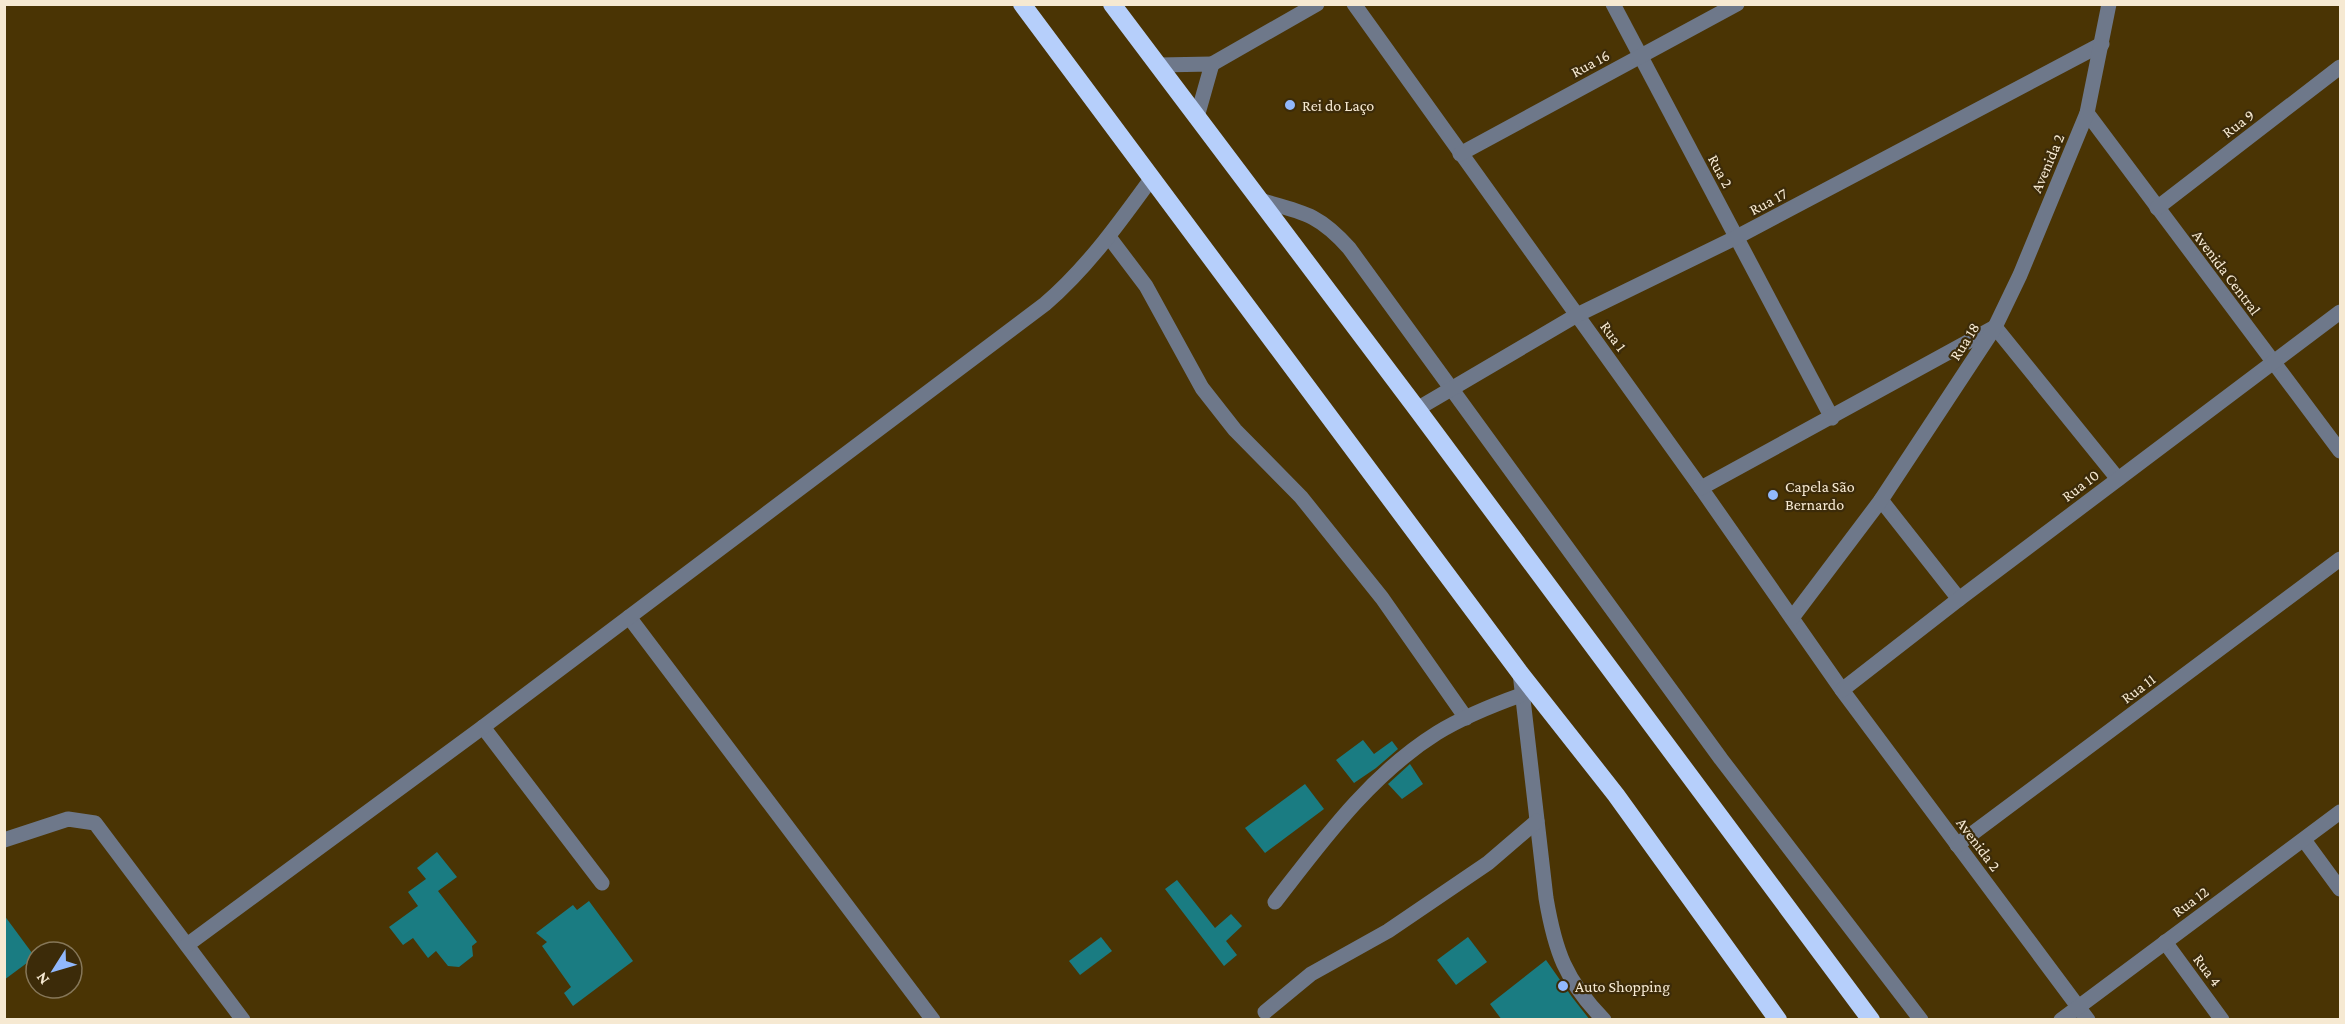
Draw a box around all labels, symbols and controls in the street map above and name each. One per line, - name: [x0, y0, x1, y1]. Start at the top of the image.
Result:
- street label: Rua 16: [1568, 46, 1612, 81]
- place label: Rei do Laço: [1302, 97, 1374, 115]
- marker: Rei do Laço: [1283, 98, 1297, 112]
- street label: Rua 9: [2219, 106, 2258, 141]
- street label: Avenida 2: [2027, 131, 2068, 195]
- street label: Rua 2: [1705, 152, 1736, 191]
- street label: Rua 17: [1746, 184, 1791, 218]
- street label: Avenida Central: [2189, 226, 2264, 318]
- street label: Rua 1: [1597, 318, 1630, 355]
- street label: Rua 18: [1946, 319, 1983, 363]
- street label: Rua 10: [2058, 466, 2102, 505]
- place label: Capela São Bernardo: [1785, 478, 1855, 513]
- marker: Capela São Bernardo: [1766, 488, 1780, 502]
- street label: Rua 11: [2118, 670, 2159, 707]
- street label: Avenida 2: [1953, 814, 2004, 875]
- street label: Rua 12: [2169, 882, 2212, 920]
- north arrow: [24, 940, 84, 1000]
- street label: Rua 4: [2190, 951, 2225, 990]
- text: N: [32, 969, 52, 988]
- place label: Auto Shopping: [1575, 978, 1670, 996]
- marker: Auto Shopping: [1556, 979, 1570, 993]

